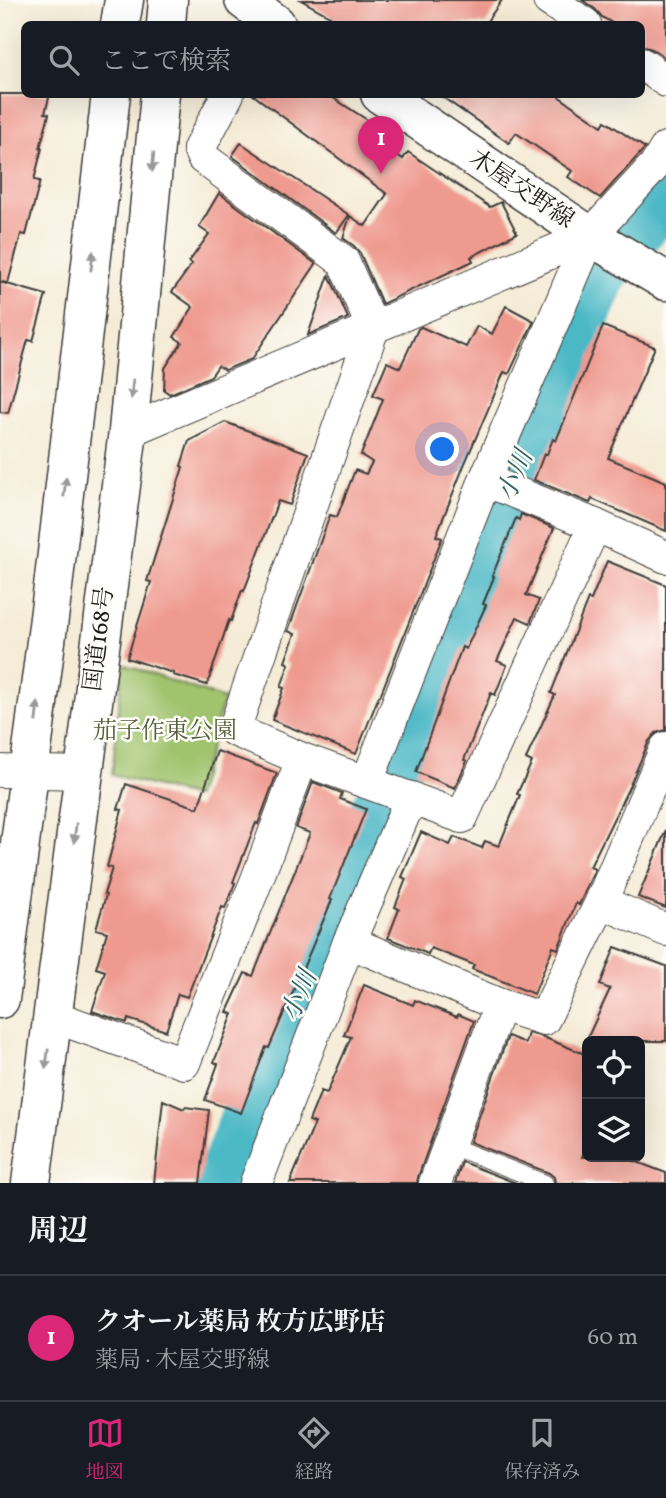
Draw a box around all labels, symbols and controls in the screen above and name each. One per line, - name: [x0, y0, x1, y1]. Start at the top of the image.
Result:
- search box: [21, 21, 645, 98]
- icon: search: [45, 41, 83, 79]
- text: ここで検索: [101, 44, 231, 80]
- pin: 1: [358, 116, 404, 174]
- street label: 木屋交野線: [462, 142, 580, 238]
- one-way arrow: [148, 152, 159, 174]
- one-way arrow: [86, 249, 97, 271]
- one-way arrow: [126, 378, 137, 400]
- your location: [425, 432, 459, 466]
- water label: 小川: [489, 442, 544, 507]
- one-way arrow: [60, 475, 71, 497]
- street label: 国道168号: [77, 584, 123, 694]
- one-way arrow: [32, 701, 43, 723]
- park label: 茄子作東公園: [93, 715, 237, 749]
- one-way arrow: [70, 822, 81, 844]
- water label: 小川: [273, 962, 328, 1027]
- map controls: [582, 1036, 645, 1162]
- button: locate: [582, 1036, 645, 1099]
- one-way arrow: [41, 1048, 52, 1070]
- button: layers: [582, 1099, 645, 1162]
- text: 周辺: [28, 1211, 88, 1253]
- text: クオール薬局 枚方広野店: [95, 1305, 386, 1341]
- text: 1: [46, 1322, 56, 1354]
- text: 60 m: [588, 1322, 638, 1354]
- text: 薬局 · 木屋交野線: [95, 1345, 270, 1377]
- tab: 地図: [86, 1414, 124, 1486]
- tab: 経路: [295, 1414, 333, 1486]
- tab: 保存済み: [504, 1414, 580, 1486]

